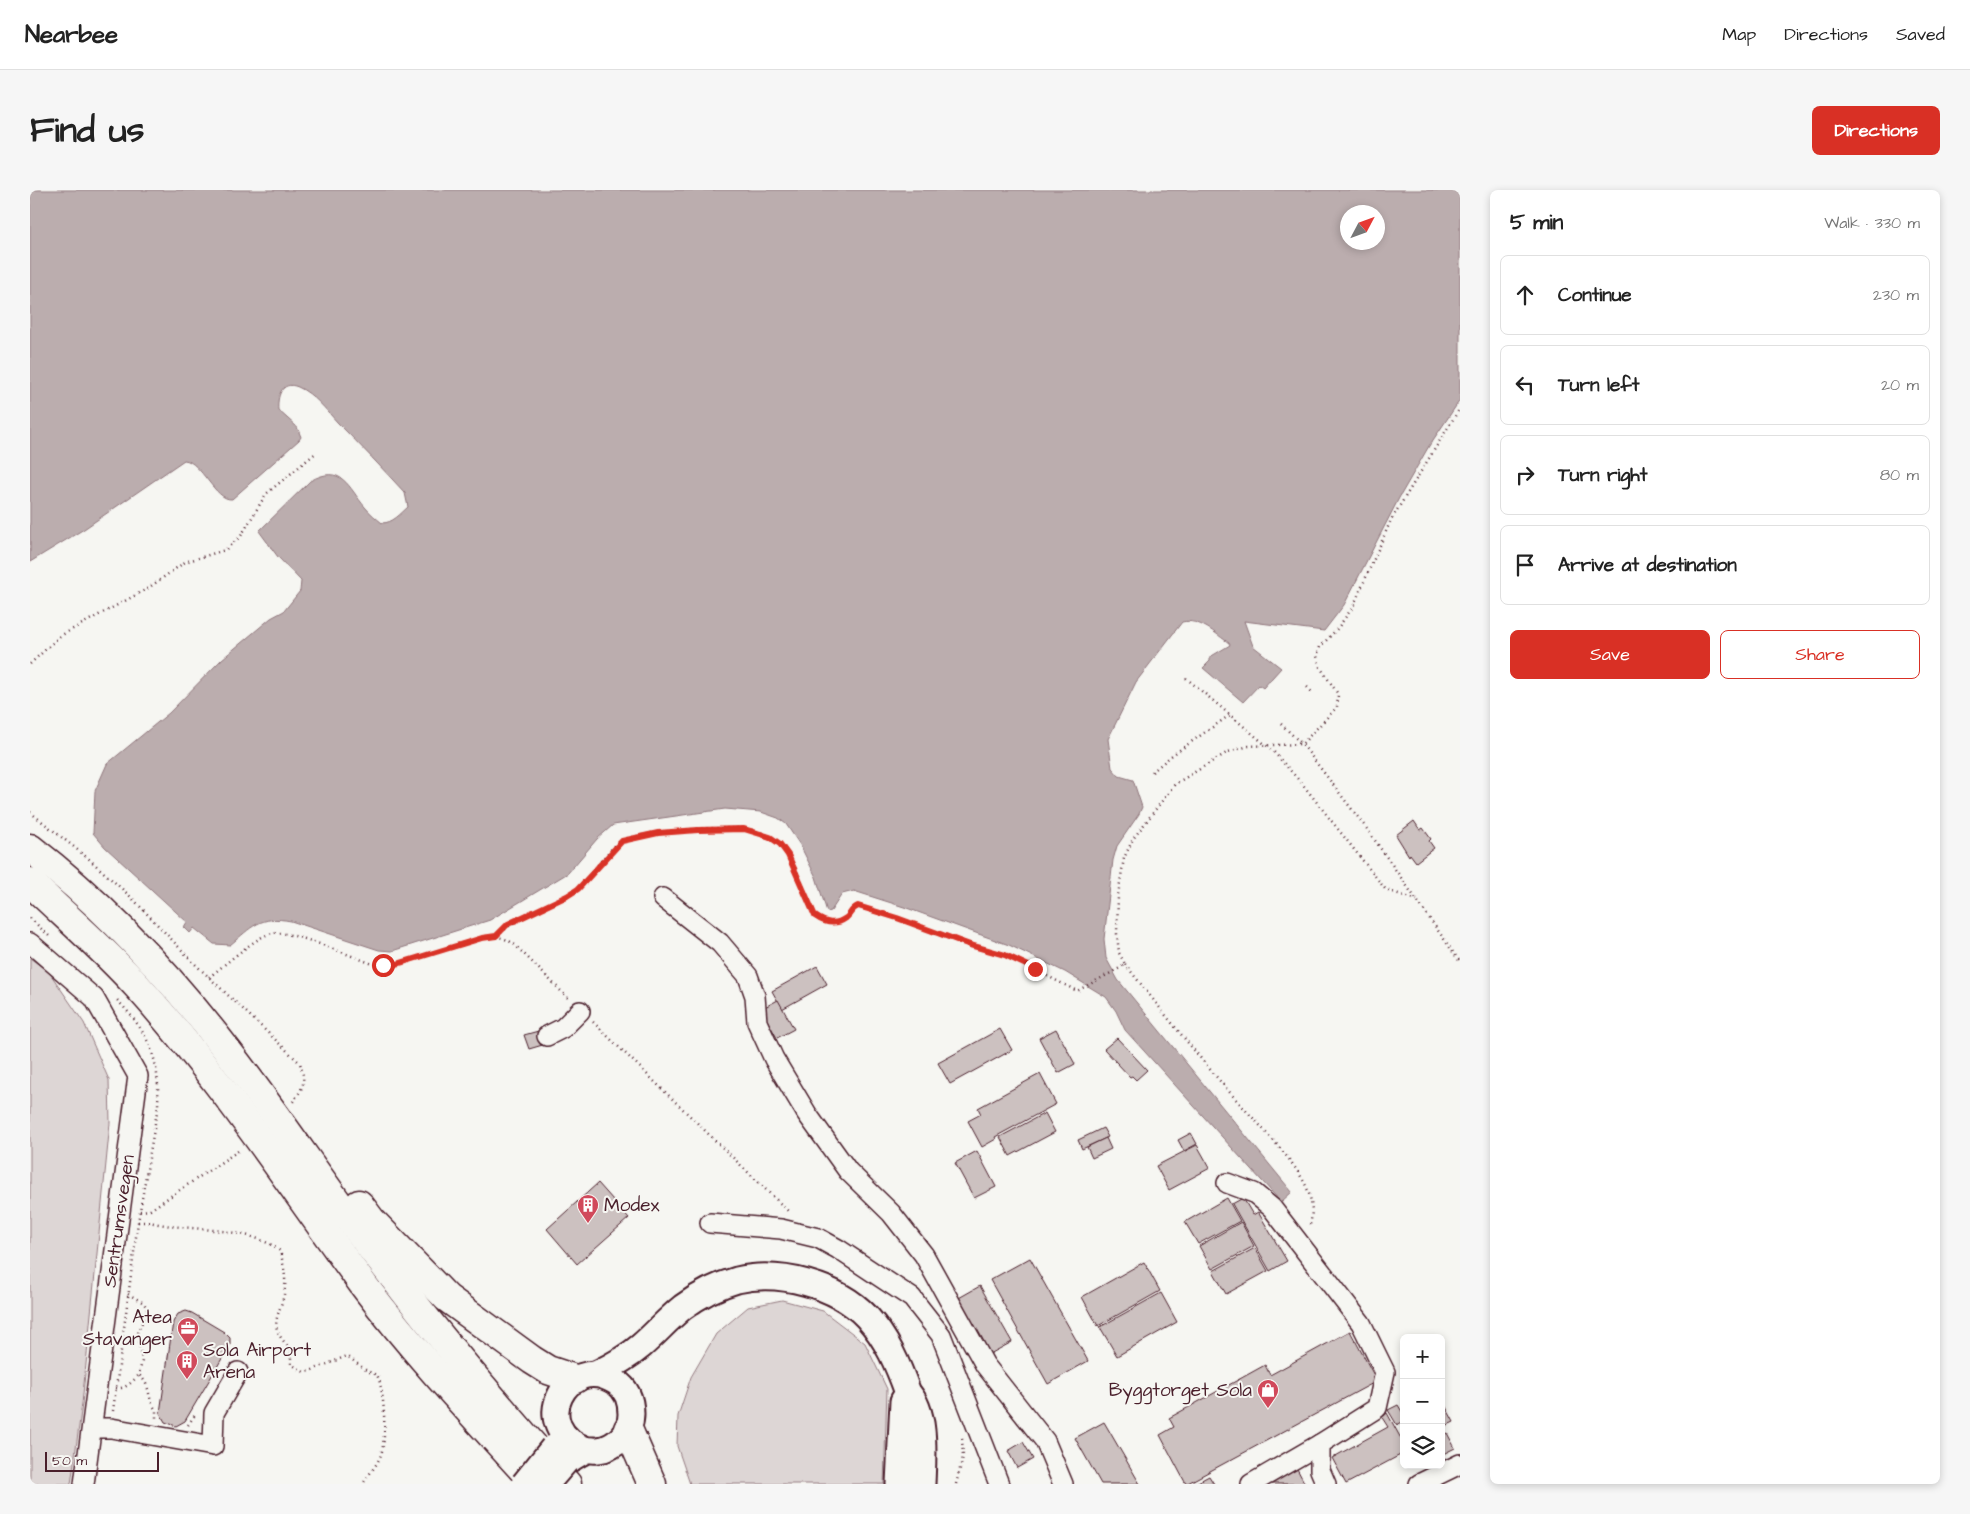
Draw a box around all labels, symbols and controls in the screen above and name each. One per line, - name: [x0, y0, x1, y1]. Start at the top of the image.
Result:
- text: Nearbee: [25, 18, 118, 52]
- text: Map: [1722, 22, 1756, 47]
- text: Directions: [1784, 22, 1868, 47]
- text: Saved: [1896, 22, 1945, 47]
- text: Find us: [30, 106, 144, 155]
- button: Directions: [1812, 106, 1940, 155]
- north arrow: [1340, 205, 1385, 250]
- text: 5 min: [1510, 208, 1563, 237]
- text: Walk · 330 m: [1824, 212, 1920, 234]
- icon: ahead: [1511, 281, 1539, 309]
- text: Continue: [1558, 282, 1632, 309]
- text: 230 m: [1873, 284, 1919, 306]
- icon: left: [1511, 371, 1539, 399]
- text: Turn left: [1558, 372, 1639, 399]
- text: 20 m: [1881, 374, 1919, 396]
- icon: right: [1511, 461, 1539, 489]
- text: Turn right: [1558, 462, 1647, 489]
- text: 80 m: [1880, 464, 1919, 486]
- icon: arrive: [1511, 551, 1539, 579]
- text: Arrive at destination: [1558, 552, 1737, 579]
- button: Save: [1510, 630, 1710, 679]
- button: Share: [1720, 630, 1920, 679]
- route start: [372, 954, 395, 977]
- route end: [1024, 958, 1047, 981]
- street label: Sentrumsvegen: [96, 1153, 143, 1289]
- place label: Modex: [604, 1192, 659, 1219]
- building icon: Modex: [576, 1193, 600, 1224]
- place label: Atea Stavanger: [83, 1304, 173, 1354]
- office icon: Atea Stavanger: [176, 1316, 200, 1347]
- map controls: [1400, 1334, 1445, 1469]
- button: +: [1400, 1334, 1445, 1379]
- place label: Sola Airport Arena: [203, 1337, 311, 1386]
- building icon: Sola Airport Arena: [175, 1349, 199, 1380]
- place label: Byggtorget Sola: [1109, 1377, 1252, 1405]
- shop icon: Byggtorget Sola: [1256, 1378, 1280, 1409]
- button: −: [1400, 1379, 1445, 1424]
- button: layers: [1400, 1424, 1445, 1469]
- scale bar: [45, 1449, 159, 1472]
- text: 50 m: [52, 1451, 87, 1471]

